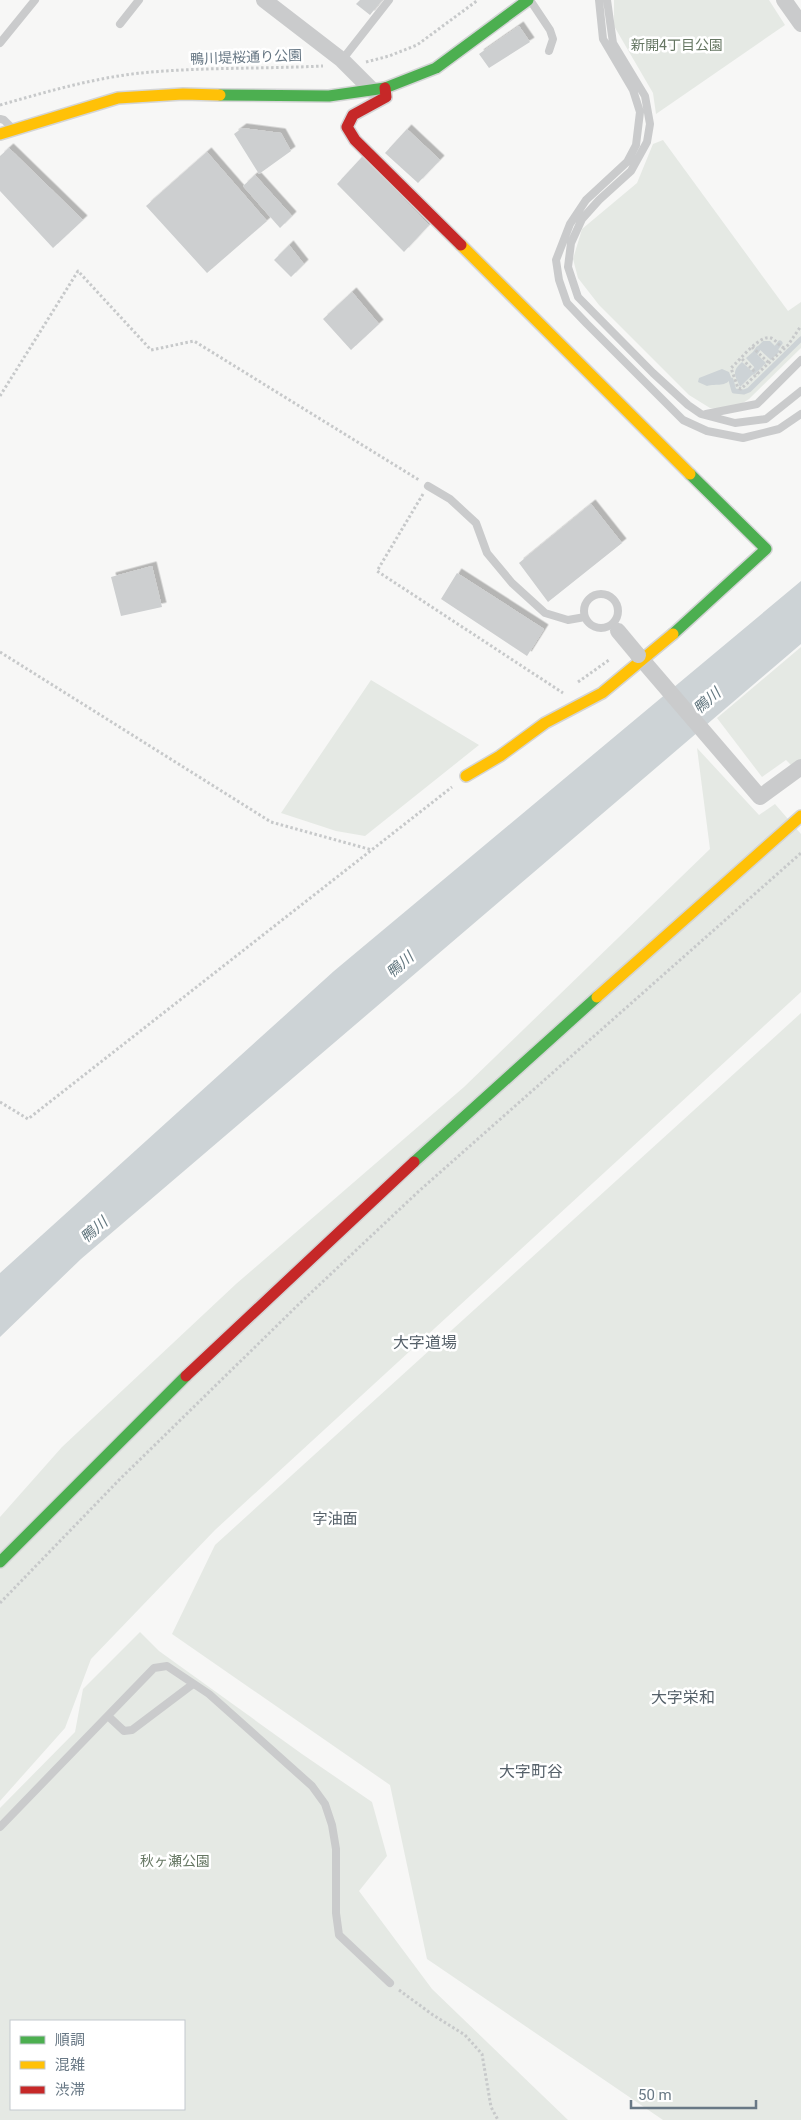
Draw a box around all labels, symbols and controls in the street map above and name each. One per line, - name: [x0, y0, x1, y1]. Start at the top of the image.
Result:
- park label: 新開4丁目公園: [631, 37, 723, 53]
- street label: 鴨川堤桜通り公園: [190, 47, 302, 67]
- water label: 鴨川: [690, 683, 726, 718]
- water label: 鴨川: [383, 947, 419, 982]
- water label: 鴨川: [77, 1212, 113, 1247]
- district label: 大字道場: [393, 1333, 457, 1352]
- district label: 字油面: [312, 1510, 358, 1528]
- district label: 大字栄和: [651, 1688, 715, 1707]
- district label: 大字町谷: [499, 1762, 563, 1781]
- park label: 秋ヶ瀬公園: [140, 1853, 210, 1869]
- legend: [10, 2020, 185, 2110]
- text: 順調: [55, 2031, 85, 2049]
- text: 混雑: [55, 2056, 85, 2074]
- scale bar: [631, 2078, 756, 2110]
- text: 渋滞: [55, 2081, 85, 2099]
- text: 50 m: [638, 2086, 672, 2104]

